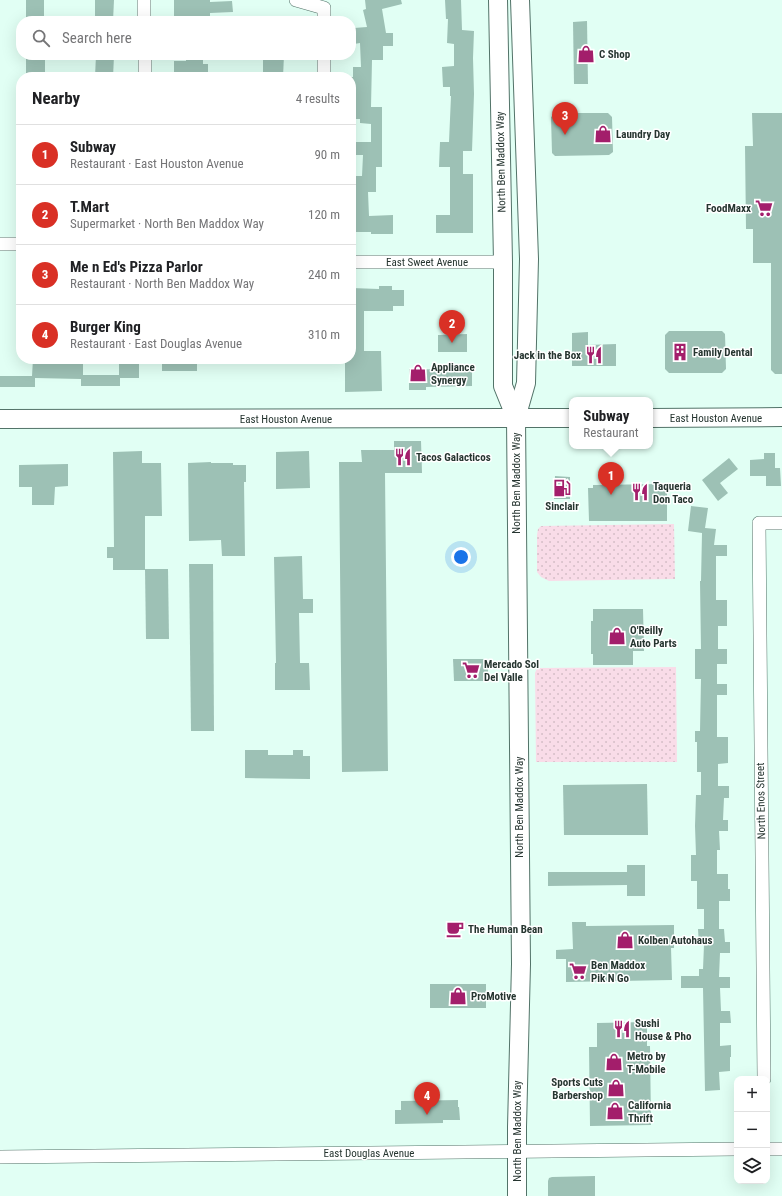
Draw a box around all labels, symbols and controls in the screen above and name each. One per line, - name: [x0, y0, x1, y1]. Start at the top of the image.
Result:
- search box: [16, 16, 356, 60]
- icon: search: [30, 27, 52, 49]
- text: Search here: [62, 29, 132, 47]
- shop icon: C Shop: [576, 44, 596, 64]
- place label: C Shop: [599, 48, 631, 61]
- text: Nearby: [32, 88, 80, 108]
- text: 4 results: [296, 91, 340, 106]
- pin: 3: [552, 102, 578, 135]
- street label: North Ben Maddox Way: [494, 111, 508, 213]
- shop icon: Laundry Day: [593, 124, 613, 144]
- place label: Laundry Day: [616, 128, 670, 141]
- text: Subway: [70, 138, 116, 156]
- text: 1: [42, 147, 48, 162]
- text: 90 m: [314, 147, 340, 162]
- text: Restaurant · East Houston Avenue: [70, 156, 244, 171]
- text: T.Mart: [70, 198, 109, 216]
- supermarket icon: FoodMaxx: [754, 198, 774, 218]
- place label: FoodMaxx: [706, 202, 751, 215]
- text: 2: [42, 207, 48, 222]
- text: 120 m: [308, 207, 340, 222]
- text: Supermarket · North Ben Maddox Way: [70, 216, 264, 231]
- street label: East Sweet Avenue: [386, 256, 468, 269]
- text: Me n Ed's Pizza Parlor: [70, 258, 203, 276]
- text: 3: [42, 267, 48, 282]
- text: 240 m: [308, 267, 340, 282]
- text: Restaurant · North Ben Maddox Way: [70, 276, 254, 291]
- pin: 2: [439, 310, 465, 343]
- text: Burger King: [70, 318, 141, 336]
- text: 4: [42, 327, 48, 342]
- text: 310 m: [308, 327, 340, 342]
- text: Restaurant · East Douglas Avenue: [70, 336, 242, 351]
- building icon: Family Dental: [670, 342, 690, 362]
- restaurant icon: Jack in the Box: [584, 345, 604, 365]
- place label: Family Dental: [693, 346, 753, 359]
- place label: Jack in the Box: [514, 349, 581, 362]
- place label: Appliance Synergy: [431, 361, 475, 387]
- shop icon: Appliance Synergy: [408, 363, 428, 383]
- popup: [569, 397, 653, 449]
- text: Subway: [583, 407, 629, 425]
- street label: East Houston Avenue: [670, 412, 762, 425]
- street label: East Houston Avenue: [240, 413, 332, 426]
- text: Restaurant: [583, 425, 639, 440]
- street label: North Ben Maddox Way: [510, 432, 523, 534]
- restaurant icon: Tacos Galacticos: [393, 447, 413, 467]
- place label: Tacos Galacticos: [416, 451, 491, 464]
- pin: 1: [598, 462, 624, 495]
- fuel station icon: Sinclair: [552, 478, 572, 498]
- place label: Taqueria Don Taco: [653, 480, 694, 506]
- restaurant icon: Taqueria Don Taco: [630, 482, 650, 502]
- place label: Sinclair: [545, 500, 579, 513]
- your location: [451, 547, 471, 567]
- place label: O'Reilly Auto Parts: [630, 624, 677, 650]
- shop icon: O'Reilly Auto Parts: [607, 626, 627, 646]
- place label: Mercado Sol Del Valle: [484, 658, 539, 684]
- supermarket icon: Mercado Sol Del Valle: [461, 660, 481, 680]
- street label: North Ben Maddox Way: [513, 756, 526, 858]
- street label: North Enos Street: [754, 763, 768, 839]
- cafe icon: The Human Bean: [445, 919, 465, 939]
- place label: The Human Bean: [468, 923, 543, 936]
- shop icon: Kolben Autohaus: [615, 930, 635, 950]
- place label: Kolben Autohaus: [638, 934, 712, 947]
- place label: Ben Maddox Pik N Go: [591, 959, 645, 985]
- supermarket icon: Ben Maddox Pik N Go: [568, 961, 588, 981]
- shop icon: ProMotive: [448, 986, 468, 1006]
- place label: ProMotive: [471, 990, 516, 1003]
- place label: Sushi House & Pho: [635, 1017, 692, 1043]
- restaurant icon: Sushi House & Pho: [612, 1019, 632, 1039]
- place label: Metro by T-Mobile: [627, 1050, 666, 1076]
- shop icon: Metro by T-Mobile: [604, 1052, 624, 1072]
- place label: Sports Cuts Barbershop: [551, 1076, 604, 1102]
- map controls: [734, 1076, 770, 1184]
- button: +: [734, 1076, 770, 1112]
- shop icon: Sports Cuts Barbershop: [606, 1078, 626, 1098]
- street label: North Ben Maddox Way: [511, 1080, 524, 1182]
- pin: 4: [414, 1082, 440, 1115]
- place label: California Thrift: [628, 1099, 671, 1125]
- shop icon: California Thrift: [605, 1101, 625, 1121]
- button: −: [734, 1112, 770, 1148]
- street label: East Douglas Avenue: [323, 1147, 415, 1160]
- button: layers: [734, 1148, 770, 1184]

